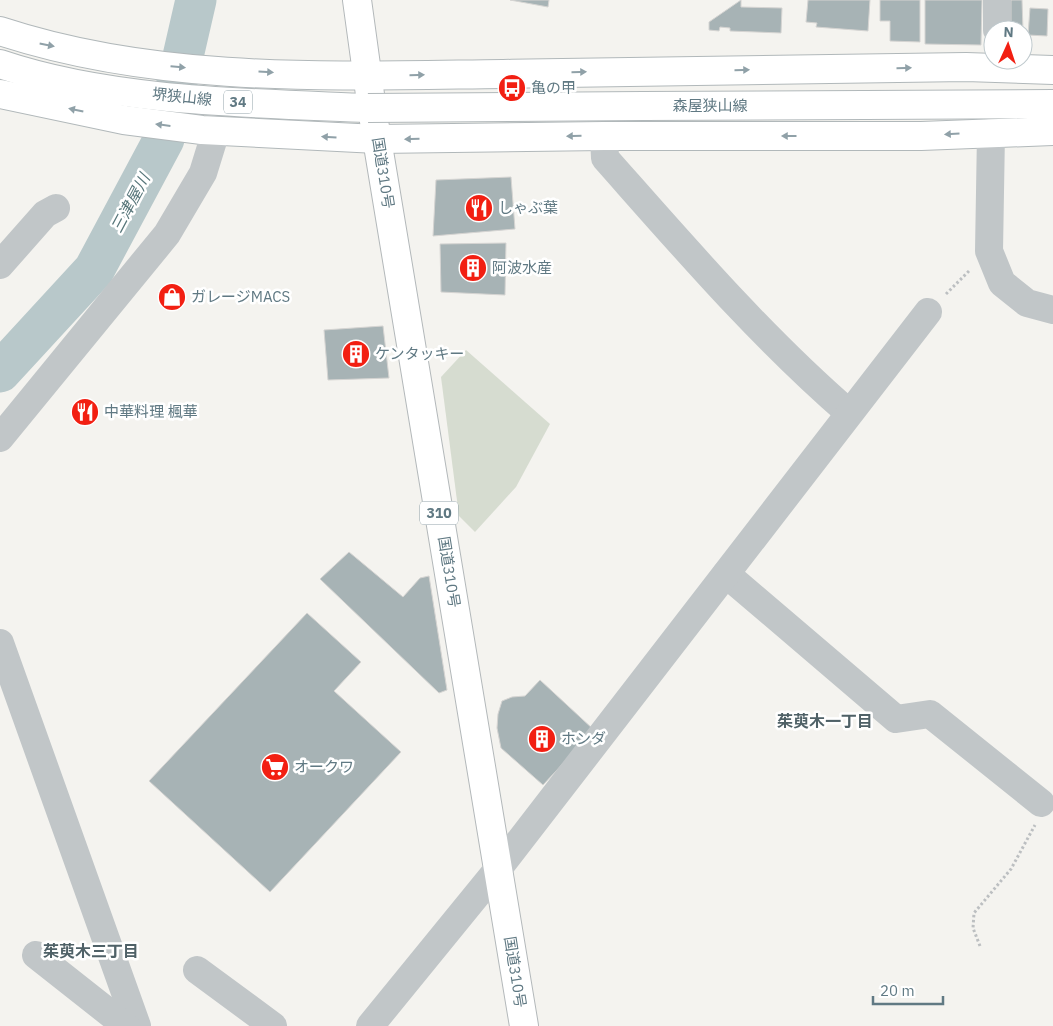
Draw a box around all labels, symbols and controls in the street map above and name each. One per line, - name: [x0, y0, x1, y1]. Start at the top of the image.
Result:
- north arrow: [983, 20, 1033, 70]
- text: N: [1003, 23, 1014, 41]
- one-way arrow: [39, 41, 54, 49]
- one-way arrow: [170, 63, 186, 71]
- one-way arrow: [896, 64, 912, 72]
- one-way arrow: [734, 66, 750, 74]
- one-way arrow: [571, 68, 587, 76]
- one-way arrow: [258, 69, 274, 77]
- one-way arrow: [409, 71, 425, 79]
- bus stop icon: 亀の甲: [497, 73, 527, 103]
- place label: 亀の甲: [531, 78, 576, 97]
- street label: 堺狭山線: [151, 84, 213, 109]
- road number: 34: [224, 90, 252, 114]
- street label: 森屋狭山線: [672, 96, 748, 115]
- one-way arrow: [69, 106, 84, 114]
- one-way arrow: [155, 121, 171, 129]
- one-way arrow: [944, 131, 960, 139]
- one-way arrow: [320, 132, 336, 140]
- one-way arrow: [566, 132, 582, 140]
- one-way arrow: [781, 132, 797, 140]
- one-way arrow: [404, 135, 420, 143]
- street label: 国道310号: [368, 136, 399, 210]
- water label: 三津屋川: [106, 168, 155, 236]
- restaurant icon: しゃぶ葉: [464, 193, 494, 223]
- place label: しゃぶ葉: [498, 198, 558, 217]
- building icon: 阿波水産: [458, 253, 488, 283]
- place label: 阿波水産: [492, 258, 552, 277]
- shop icon: ガレージMACS: [157, 282, 187, 312]
- place label: ガレージMACS: [191, 287, 290, 306]
- building icon: ケンタッキー: [341, 339, 371, 369]
- place label: ケンタッキー: [375, 344, 465, 363]
- restaurant icon: 中華料理 楓華: [70, 397, 100, 427]
- place label: 中華料理 楓華: [104, 402, 198, 421]
- road number: 310: [420, 502, 458, 524]
- street label: 国道310号: [434, 535, 465, 609]
- district label: 茱萸木一丁目: [777, 711, 873, 731]
- building icon: ホンダ: [527, 724, 557, 754]
- place label: ホンダ: [561, 729, 606, 748]
- supermarket icon: オークワ: [260, 752, 290, 782]
- place label: オークワ: [294, 757, 354, 776]
- street label: 国道310号: [500, 935, 531, 1009]
- district label: 茱萸木三丁目: [43, 941, 139, 961]
- scale bar: [873, 974, 943, 1006]
- text: 20 m: [880, 981, 915, 1000]

